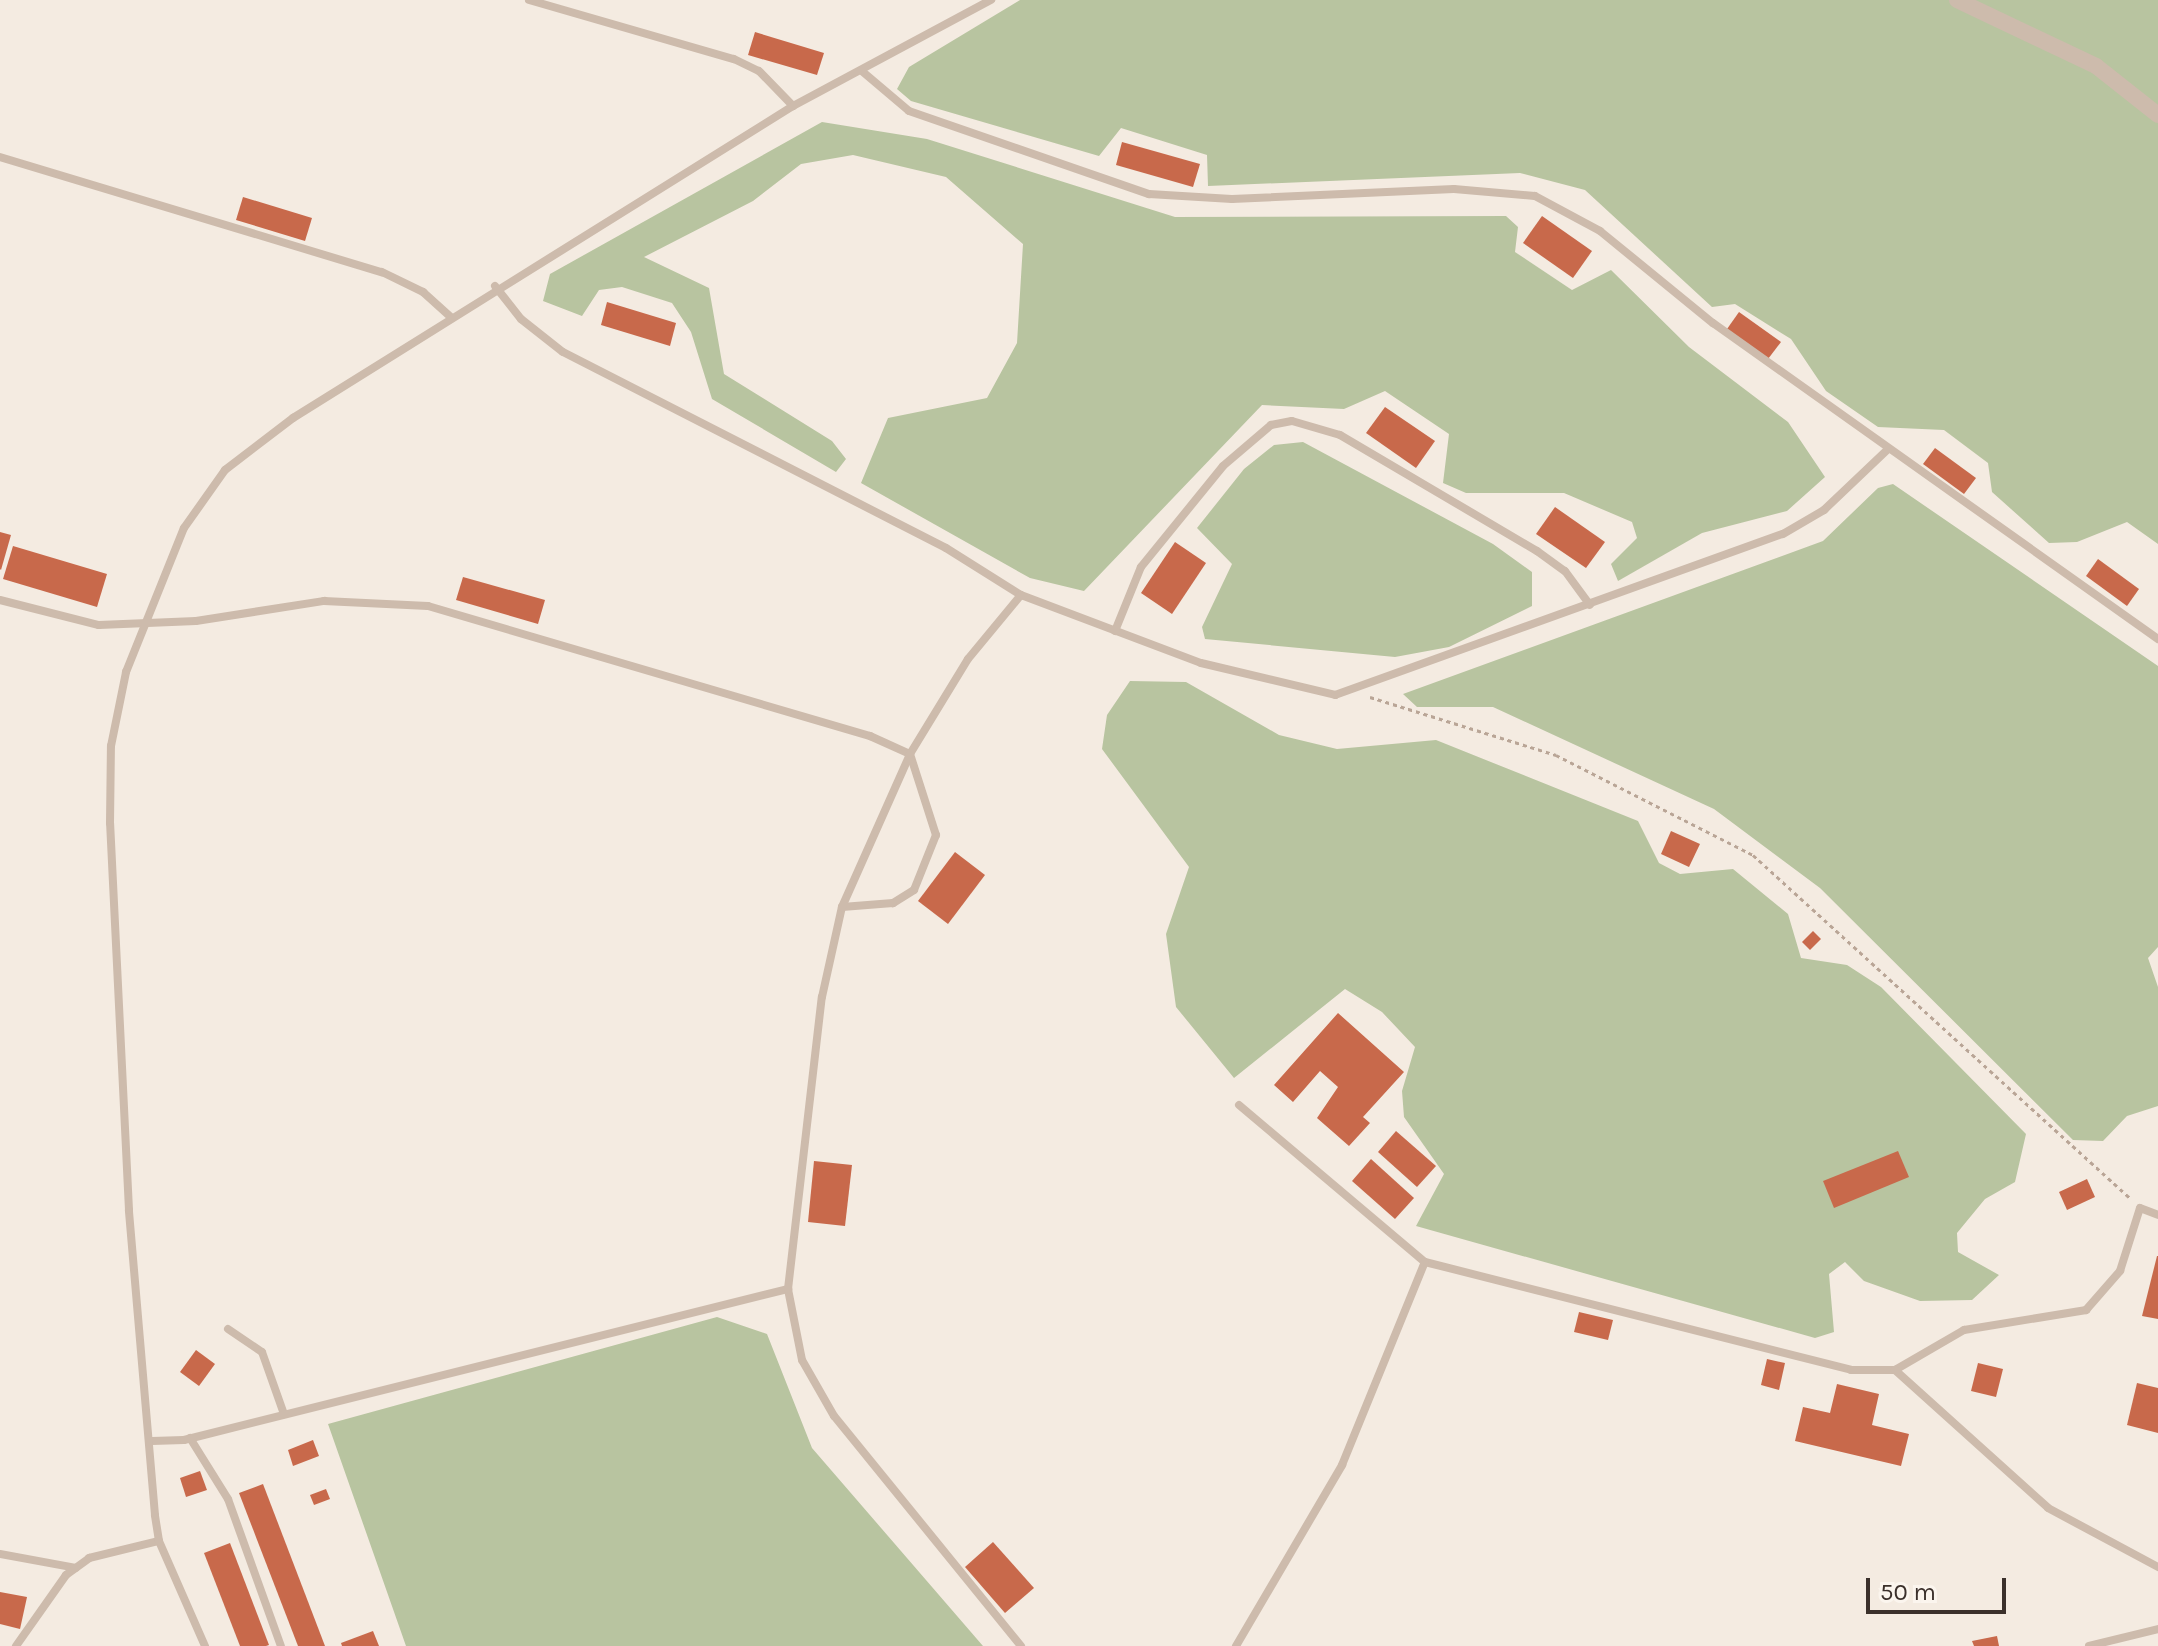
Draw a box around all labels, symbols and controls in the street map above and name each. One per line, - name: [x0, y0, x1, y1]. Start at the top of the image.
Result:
- scale bar: [1870, 1562, 2010, 1612]
- text: 50 m: [1880, 1578, 1936, 1606]

